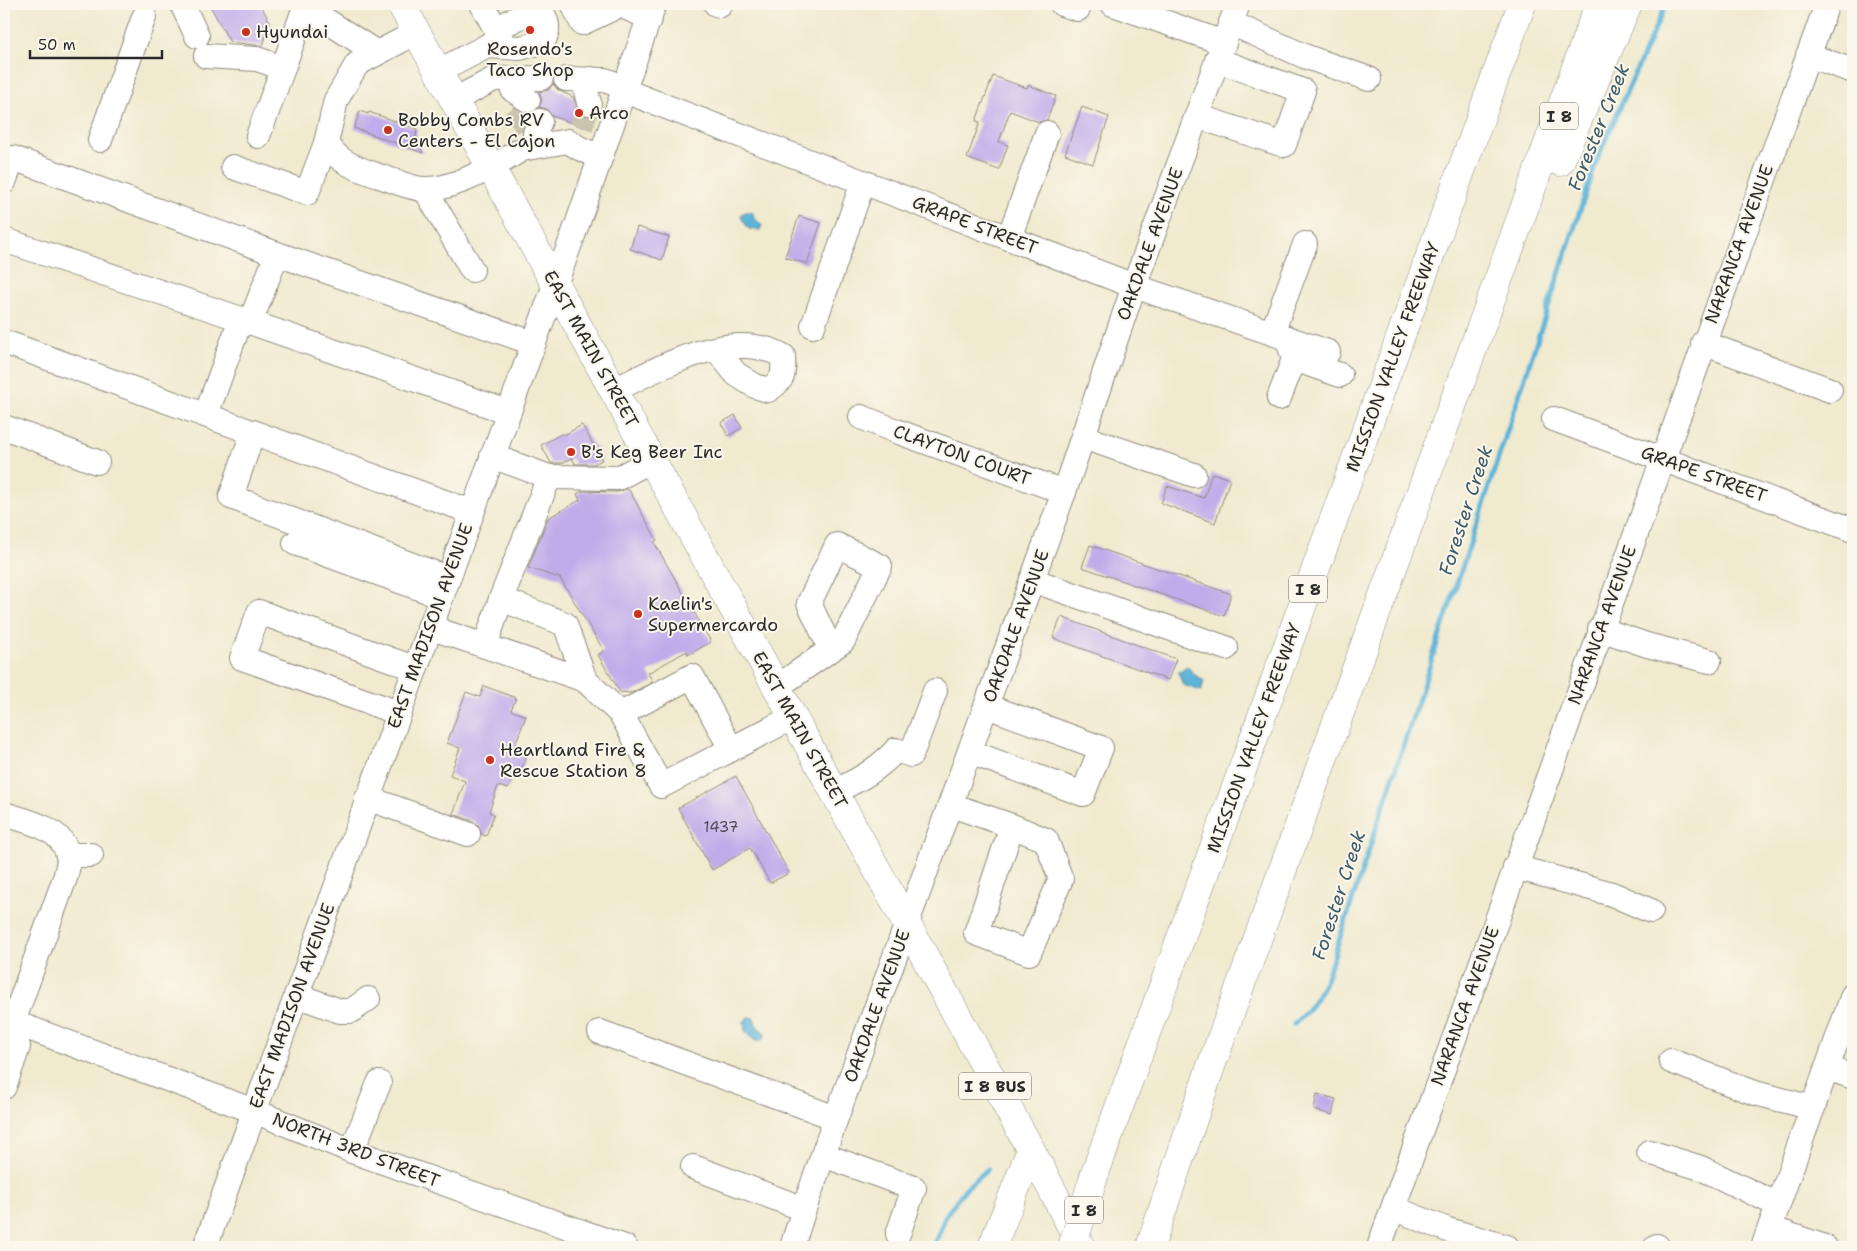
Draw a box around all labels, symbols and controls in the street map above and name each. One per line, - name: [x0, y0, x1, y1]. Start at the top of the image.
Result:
- place label: Hyundai: [256, 20, 328, 44]
- marker: Rosendo's Taco Shop: [524, 24, 536, 36]
- marker: Hyundai: [240, 26, 252, 38]
- scale bar: [30, 28, 162, 60]
- text: 50 m: [38, 35, 76, 55]
- place label: Rosendo's Taco Shop: [486, 37, 574, 82]
- water label: Forester Creek: [1562, 60, 1635, 195]
- place label: Arco: [589, 101, 629, 125]
- road number: I 8: [1540, 102, 1578, 130]
- marker: Arco: [573, 107, 585, 119]
- place label: Bobby Combs RV Centers - El Cajon: [398, 108, 555, 153]
- marker: Bobby Combs RV Centers - El Cajon: [382, 124, 394, 136]
- street label: NARANCA AVENUE: [1699, 161, 1779, 327]
- street label: OAKDALE AVENUE: [1111, 164, 1189, 324]
- street label: GRAPE STREET: [909, 190, 1041, 260]
- street label: MISSION VALLEY FREEWAY: [1340, 238, 1446, 475]
- street label: EAST MAIN STREET: [538, 266, 644, 432]
- street label: CLAYTON COURT: [890, 419, 1034, 491]
- place label: B's Keg Beer Inc: [581, 440, 723, 464]
- street label: GRAPE STREET: [1638, 440, 1770, 508]
- water label: Forester Creek: [1433, 442, 1498, 578]
- marker: B's Keg Beer Inc: [565, 446, 577, 458]
- street label: EAST MADISON AVENUE: [382, 520, 478, 732]
- street label: NARANCA AVENUE: [1562, 542, 1642, 708]
- street label: OAKDALE AVENUE: [977, 546, 1055, 706]
- road number: I 8: [1289, 576, 1327, 602]
- place label: Kaelin's Supermercardo: [648, 592, 778, 637]
- marker: Kaelin's Supermercardo: [632, 608, 644, 620]
- street label: MISSION VALLEY FREEWAY: [1201, 619, 1307, 856]
- street label: EAST MAIN STREET: [747, 647, 853, 813]
- place label: Heartland Fire & Rescue Station 8: [500, 738, 647, 783]
- marker: Heartland Fire & Rescue Station 8: [484, 754, 496, 766]
- house number: 1437: [704, 817, 738, 837]
- water label: Forester Creek: [1306, 827, 1371, 963]
- street label: EAST MADISON AVENUE: [244, 900, 340, 1112]
- street label: NARANCA AVENUE: [1425, 923, 1505, 1089]
- street label: OAKDALE AVENUE: [838, 926, 916, 1086]
- road number: I 8 BUS: [959, 1072, 1031, 1100]
- street label: NORTH 3RD STREET: [269, 1107, 443, 1193]
- road number: I 8: [1065, 1196, 1103, 1224]

